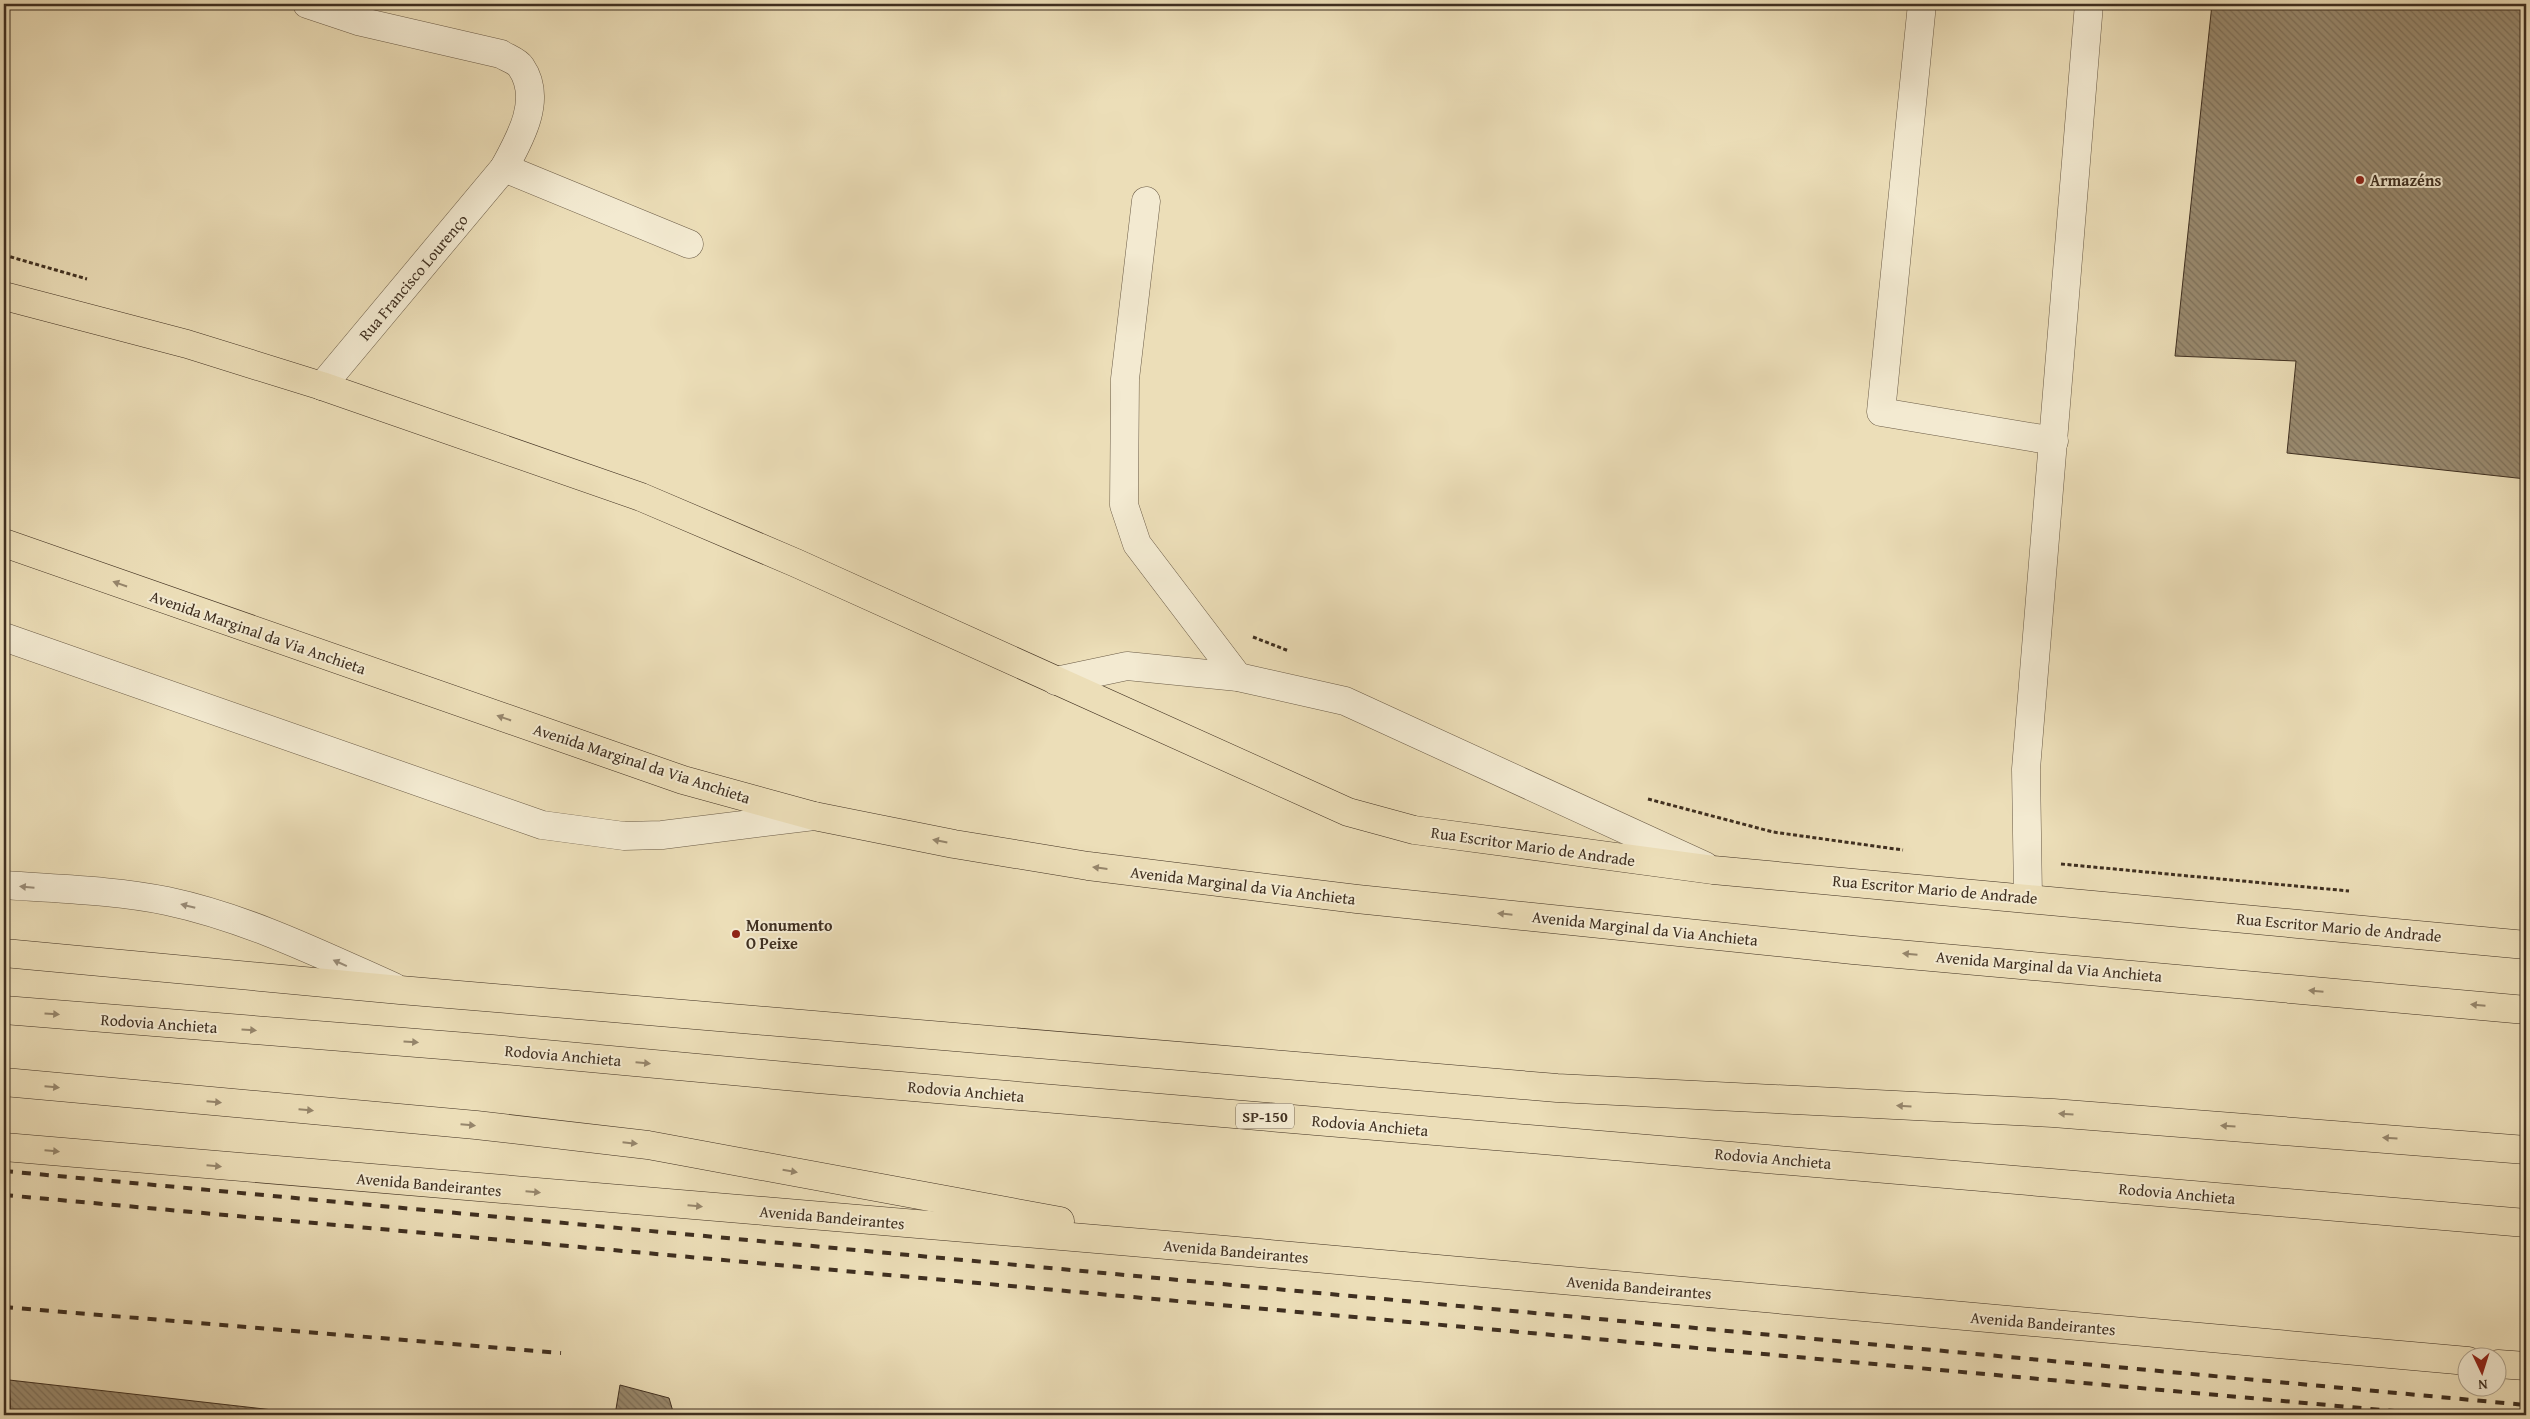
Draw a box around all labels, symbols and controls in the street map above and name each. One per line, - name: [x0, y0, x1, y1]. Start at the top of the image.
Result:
- place label: Armazéns: [2370, 168, 2441, 192]
- marker: Armazéns: [2354, 174, 2366, 186]
- street label: Rua Francisco Lourenço: [353, 208, 473, 346]
- one-way arrow: [112, 580, 127, 587]
- street label: Avenida Marginal da Via Anchieta: [147, 584, 370, 680]
- one-way arrow: [497, 714, 512, 721]
- street label: Avenida Marginal da Via Anchieta: [530, 717, 754, 810]
- street label: Rua Escritor Mario de Andrade: [1429, 820, 1637, 872]
- one-way arrow: [931, 837, 947, 845]
- street label: Avenida Marginal da Via Anchieta: [1129, 859, 1357, 911]
- one-way arrow: [1092, 864, 1108, 872]
- street label: Rua Escritor Mario de Andrade: [1831, 868, 2039, 910]
- one-way arrow: [18, 882, 34, 890]
- one-way arrow: [180, 902, 195, 910]
- street label: Avenida Marginal da Via Anchieta: [1531, 904, 1759, 952]
- street label: Rua Escritor Mario de Andrade: [2235, 906, 2443, 948]
- one-way arrow: [1496, 910, 1512, 918]
- place label: Monumento O Peixe: [746, 913, 833, 955]
- marker: Monumento O Peixe: [730, 928, 742, 940]
- street label: Avenida Marginal da Via Anchieta: [1935, 944, 2163, 988]
- one-way arrow: [1902, 950, 1918, 958]
- one-way arrow: [333, 959, 347, 967]
- one-way arrow: [2308, 986, 2324, 994]
- one-way arrow: [2469, 1001, 2485, 1009]
- street label: Rodovia Anchieta: [100, 1007, 219, 1039]
- one-way arrow: [45, 1010, 61, 1018]
- one-way arrow: [242, 1026, 258, 1034]
- street label: Rodovia Anchieta: [504, 1038, 623, 1072]
- one-way arrow: [404, 1039, 420, 1047]
- one-way arrow: [635, 1059, 651, 1067]
- street label: Rodovia Anchieta: [907, 1074, 1026, 1108]
- one-way arrow: [45, 1083, 61, 1091]
- one-way arrow: [206, 1098, 222, 1106]
- one-way arrow: [1896, 1101, 1912, 1109]
- road number: SP-150: [1236, 1104, 1294, 1128]
- one-way arrow: [299, 1106, 315, 1114]
- street label: Rodovia Anchieta: [1311, 1108, 1430, 1142]
- one-way arrow: [2058, 1110, 2074, 1118]
- one-way arrow: [461, 1121, 477, 1129]
- one-way arrow: [2220, 1122, 2236, 1130]
- one-way arrow: [2382, 1134, 2398, 1142]
- one-way arrow: [622, 1139, 638, 1147]
- street label: Rodovia Anchieta: [1714, 1141, 1833, 1175]
- one-way arrow: [45, 1148, 61, 1156]
- one-way arrow: [206, 1162, 222, 1170]
- street label: Avenida Bandeirantes: [355, 1166, 503, 1202]
- one-way arrow: [782, 1167, 797, 1175]
- street label: Rodovia Anchieta: [2118, 1176, 2237, 1210]
- one-way arrow: [525, 1189, 541, 1197]
- street label: Avenida Bandeirantes: [758, 1199, 906, 1235]
- one-way arrow: [687, 1202, 703, 1210]
- street label: Avenida Bandeirantes: [1162, 1233, 1310, 1269]
- street label: Avenida Bandeirantes: [1565, 1269, 1713, 1305]
- street label: Avenida Bandeirantes: [1969, 1305, 2117, 1341]
- north arrow: [2458, 1346, 2508, 1396]
- text: N: [2477, 1375, 2488, 1395]

